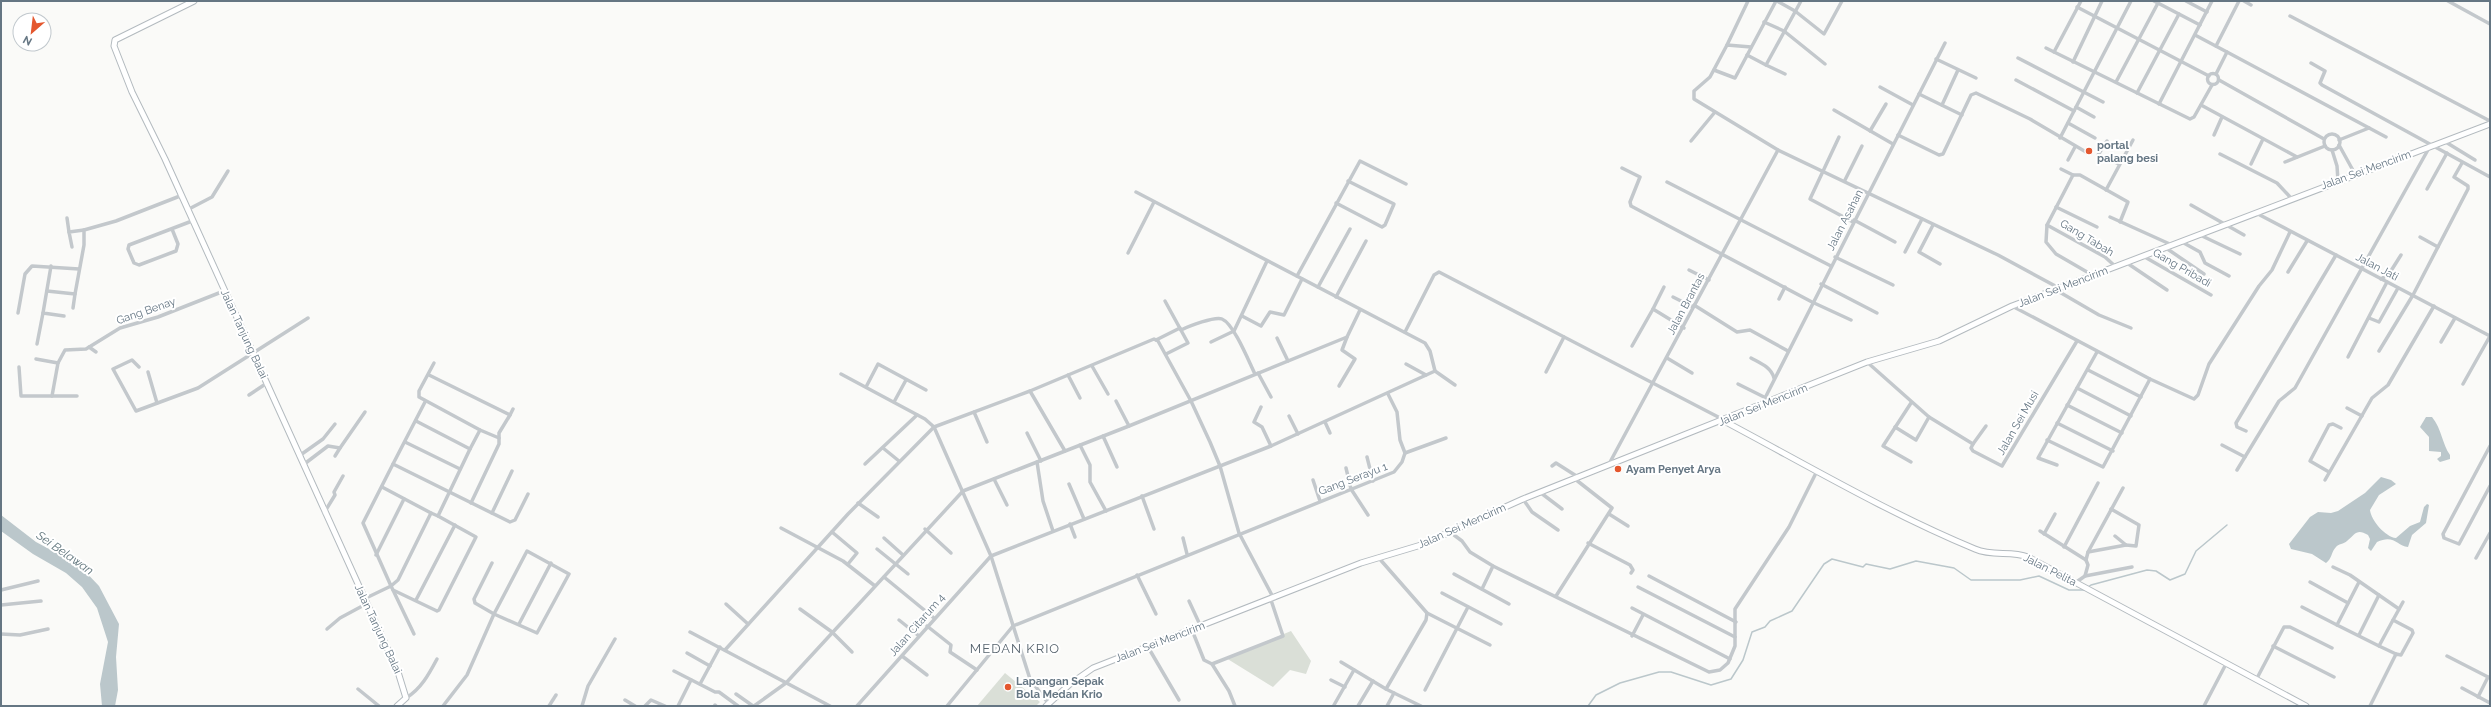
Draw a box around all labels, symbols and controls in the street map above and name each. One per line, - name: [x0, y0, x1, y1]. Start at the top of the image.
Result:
- north arrow: [12, 12, 52, 52]
- text: N: [21, 33, 34, 48]
- place label: portal palang besi: [2097, 139, 2158, 165]
- marker: portal palang besi: [2084, 146, 2094, 156]
- street label: Jalan Sei Mencirim: [2319, 148, 2413, 192]
- street label: Jalan Asahan: [1824, 187, 1866, 253]
- street label: Gang Tabah: [2058, 217, 2116, 259]
- street label: Gang Pribadi: [2151, 246, 2213, 290]
- street label: Jalan Jati: [2353, 250, 2401, 284]
- street label: Jalan Sei Mencirim: [2016, 264, 2110, 310]
- street label: Jalan Brantas: [1664, 271, 1708, 337]
- street label: Jalan Tanjung Balai: [218, 287, 270, 381]
- street label: Gang Benay: [115, 295, 177, 327]
- street label: Jalan Sei Mencirim: [1717, 381, 1809, 429]
- street label: Jalan Sei Musi: [1994, 389, 2042, 457]
- street label: Gang Serayu 1: [1317, 460, 1390, 498]
- place label: Ayam Penyet Arya: [1626, 463, 1721, 476]
- marker: Ayam Penyet Arya: [1613, 464, 1623, 474]
- street label: Jalan Sei Mencirim: [1416, 501, 1508, 551]
- water label: Sei Belawan: [33, 528, 96, 578]
- street label: Jalan Pelita: [2021, 551, 2079, 589]
- street label: Jalan Tanjung Balai: [352, 582, 404, 676]
- street label: Jalan Citarum 4: [886, 591, 948, 659]
- street label: Jalan Sei Mencirim: [1113, 619, 1207, 665]
- district label: MEDAN KRIO: [970, 641, 1060, 656]
- place label: Lapangan Sepak Bola Medan Krio: [1016, 675, 1105, 701]
- marker: Lapangan Sepak Bola Medan Krio: [1003, 682, 1013, 692]

